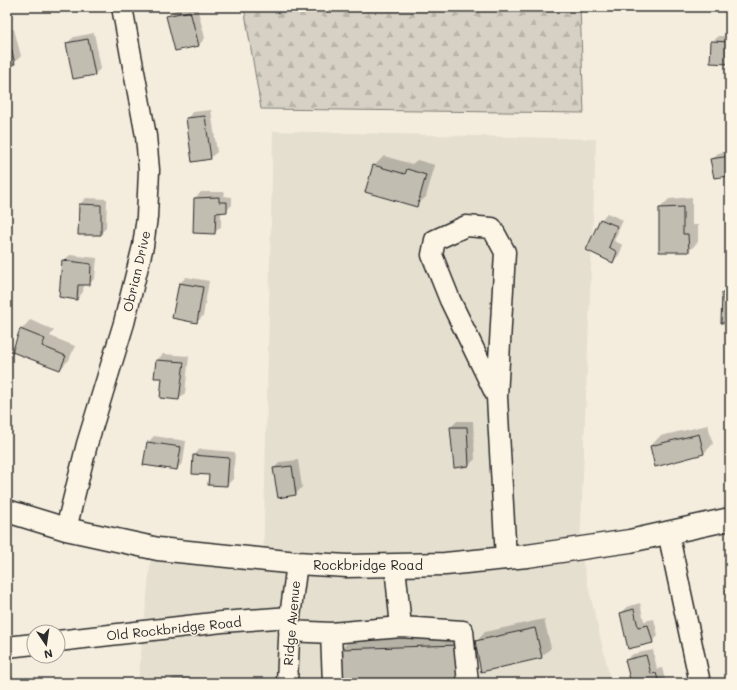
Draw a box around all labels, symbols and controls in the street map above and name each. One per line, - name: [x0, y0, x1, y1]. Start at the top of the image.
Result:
- street label: Obrian Drive: [118, 229, 154, 313]
- street label: Rockbridge Road: [313, 556, 423, 573]
- street label: Ridge Avenue: [279, 580, 303, 666]
- street label: Old Rockbridge Road: [106, 612, 242, 644]
- north arrow: [26, 624, 66, 664]
- text: N: [43, 646, 54, 662]

